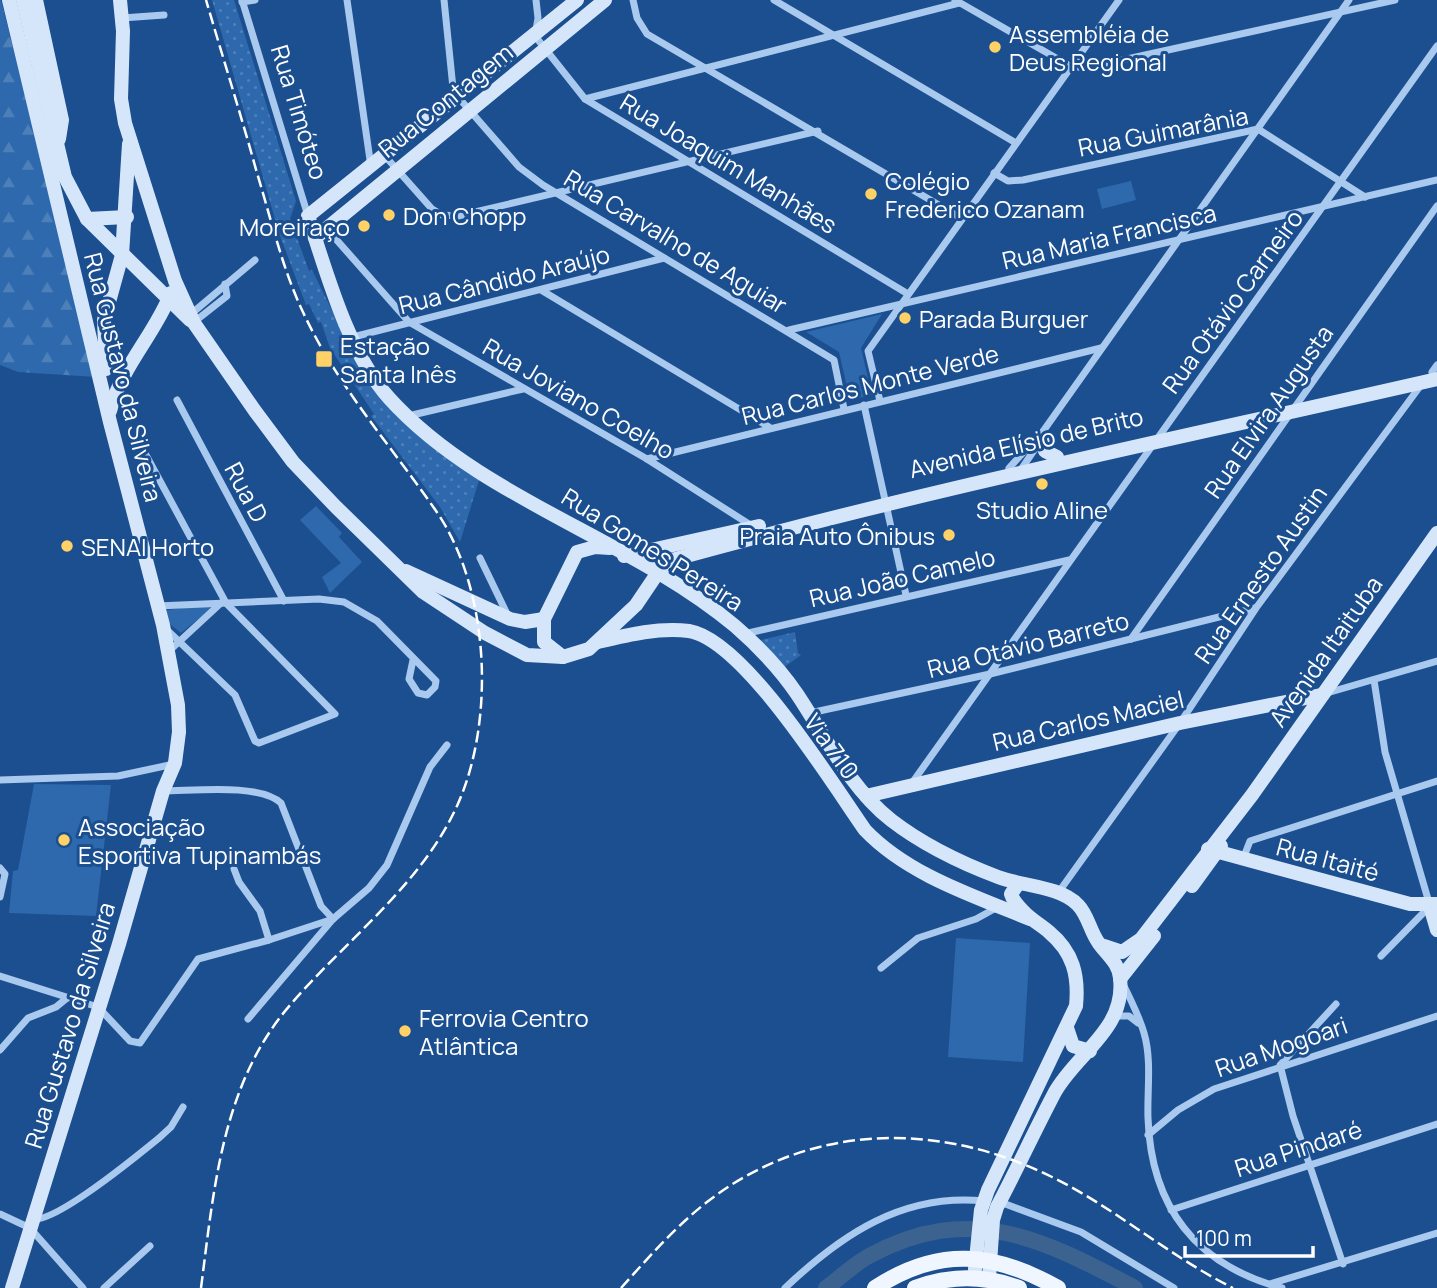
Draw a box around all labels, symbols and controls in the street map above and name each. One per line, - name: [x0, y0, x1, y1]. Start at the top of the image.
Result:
- place label: Assembléia de Deus Regional: [1009, 17, 1169, 78]
- street label: Rua Contagem: [371, 35, 519, 165]
- marker: Assembléia de Deus Regional: [987, 39, 1003, 55]
- street label: Rua Timóteo: [264, 41, 336, 183]
- street label: Rua Joaquim Manhães: [614, 85, 844, 241]
- street label: Rua Guimarânia: [1075, 98, 1251, 164]
- street label: Rua Carvalho de Aguiar: [558, 161, 794, 321]
- place label: Colégio Frederico Ozanam: [885, 164, 1085, 225]
- marker: Colégio Frederico Ozanam: [863, 186, 879, 202]
- street label: Rua Maria Francisca: [999, 195, 1219, 277]
- place label: Don Chopp: [403, 199, 526, 232]
- street label: Rua Otávio Carneiro: [1154, 202, 1310, 400]
- marker: Don Chopp: [381, 207, 397, 223]
- place label: Moreiraço: [239, 210, 350, 243]
- marker: Moreiraço: [356, 218, 372, 234]
- street label: Rua Cândido Araújo: [395, 237, 613, 321]
- street label: Rua Gustavo da Silveira: [77, 249, 171, 505]
- place label: Parada Burguer: [919, 302, 1089, 335]
- marker: Parada Burguer: [897, 310, 913, 326]
- street label: Rua Elvira Augusta: [1196, 318, 1340, 504]
- place label: Estação Santa Inês: [340, 329, 457, 390]
- street label: Rua Joviano Coelho: [477, 330, 681, 466]
- street label: Rua Carlos Monte Verde: [738, 336, 1002, 432]
- marker: Estação Santa Inês: [314, 349, 334, 369]
- street label: Avenida Elísio de Brito: [906, 399, 1146, 485]
- street label: Rua D: [217, 456, 277, 528]
- marker: Studio Aline: [1034, 476, 1050, 492]
- street label: Rua Ernesto Austin: [1186, 478, 1334, 670]
- street label: Rua Gomes Pereira: [556, 480, 750, 618]
- place label: Studio Aline: [976, 493, 1108, 526]
- place label: Praia Auto Ônibus: [739, 519, 935, 552]
- marker: Praia Auto Ônibus: [941, 527, 957, 543]
- place label: SENAI Horto: [81, 530, 214, 563]
- marker: SENAI Horto: [59, 538, 75, 554]
- street label: Rua João Camelo: [806, 540, 998, 614]
- street label: Avenida Itaituba: [1261, 569, 1389, 733]
- street label: Rua Otávio Barreto: [924, 603, 1132, 685]
- street label: Rua Carlos Maciel: [989, 682, 1187, 758]
- street label: Via 710: [797, 706, 867, 786]
- place label: Associação Esportiva Tupinambás: [78, 810, 321, 871]
- street label: Rua Itaité: [1273, 829, 1383, 889]
- marker: Associação Esportiva Tupinambás: [56, 832, 72, 848]
- street label: Rua Gustavo da Silveira: [16, 898, 122, 1152]
- place label: Ferrovia Centro Atlântica: [419, 1001, 589, 1062]
- street label: Rua Mogoari: [1210, 1008, 1352, 1084]
- marker: Ferrovia Centro Atlântica: [397, 1023, 413, 1039]
- street label: Rua Pindaré: [1230, 1112, 1366, 1184]
- scale bar: [1185, 1214, 1313, 1258]
- text: 100 m: [1196, 1224, 1252, 1252]

